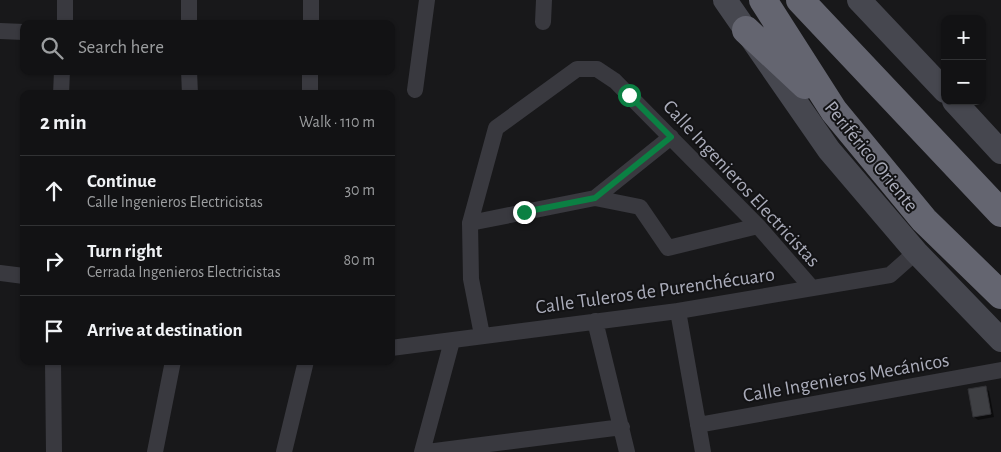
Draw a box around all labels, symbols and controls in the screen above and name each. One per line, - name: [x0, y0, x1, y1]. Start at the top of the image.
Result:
- map controls: [941, 15, 986, 105]
- button: +: [941, 15, 986, 60]
- search box: [20, 20, 395, 75]
- icon: search: [38, 34, 66, 62]
- text: Search here: [78, 38, 164, 57]
- button: −: [941, 60, 986, 105]
- route start: [618, 84, 641, 107]
- street label: Calle Ingenieros Electricistas: [659, 96, 824, 271]
- street label: Periférico Oriente: [821, 97, 922, 216]
- text: 2 min: [40, 112, 87, 133]
- text: Walk · 110 m: [299, 114, 375, 130]
- text: Continue: [87, 172, 156, 191]
- icon: ahead: [40, 177, 68, 205]
- text: 30 m: [345, 182, 375, 198]
- text: Calle Ingenieros Electricistas: [87, 194, 263, 210]
- route end: [513, 201, 536, 224]
- text: Turn right: [87, 242, 162, 261]
- icon: right: [40, 247, 68, 275]
- text: 80 m: [344, 252, 375, 268]
- text: Cerrada Ingenieros Electricistas: [87, 264, 281, 280]
- street label: Calle Tuleros de Purenchécuaro: [534, 264, 776, 318]
- icon: arrive: [40, 317, 68, 345]
- text: Arrive at destination: [87, 321, 243, 340]
- street label: Calle Ingenieros Mecánicos: [742, 350, 951, 406]

